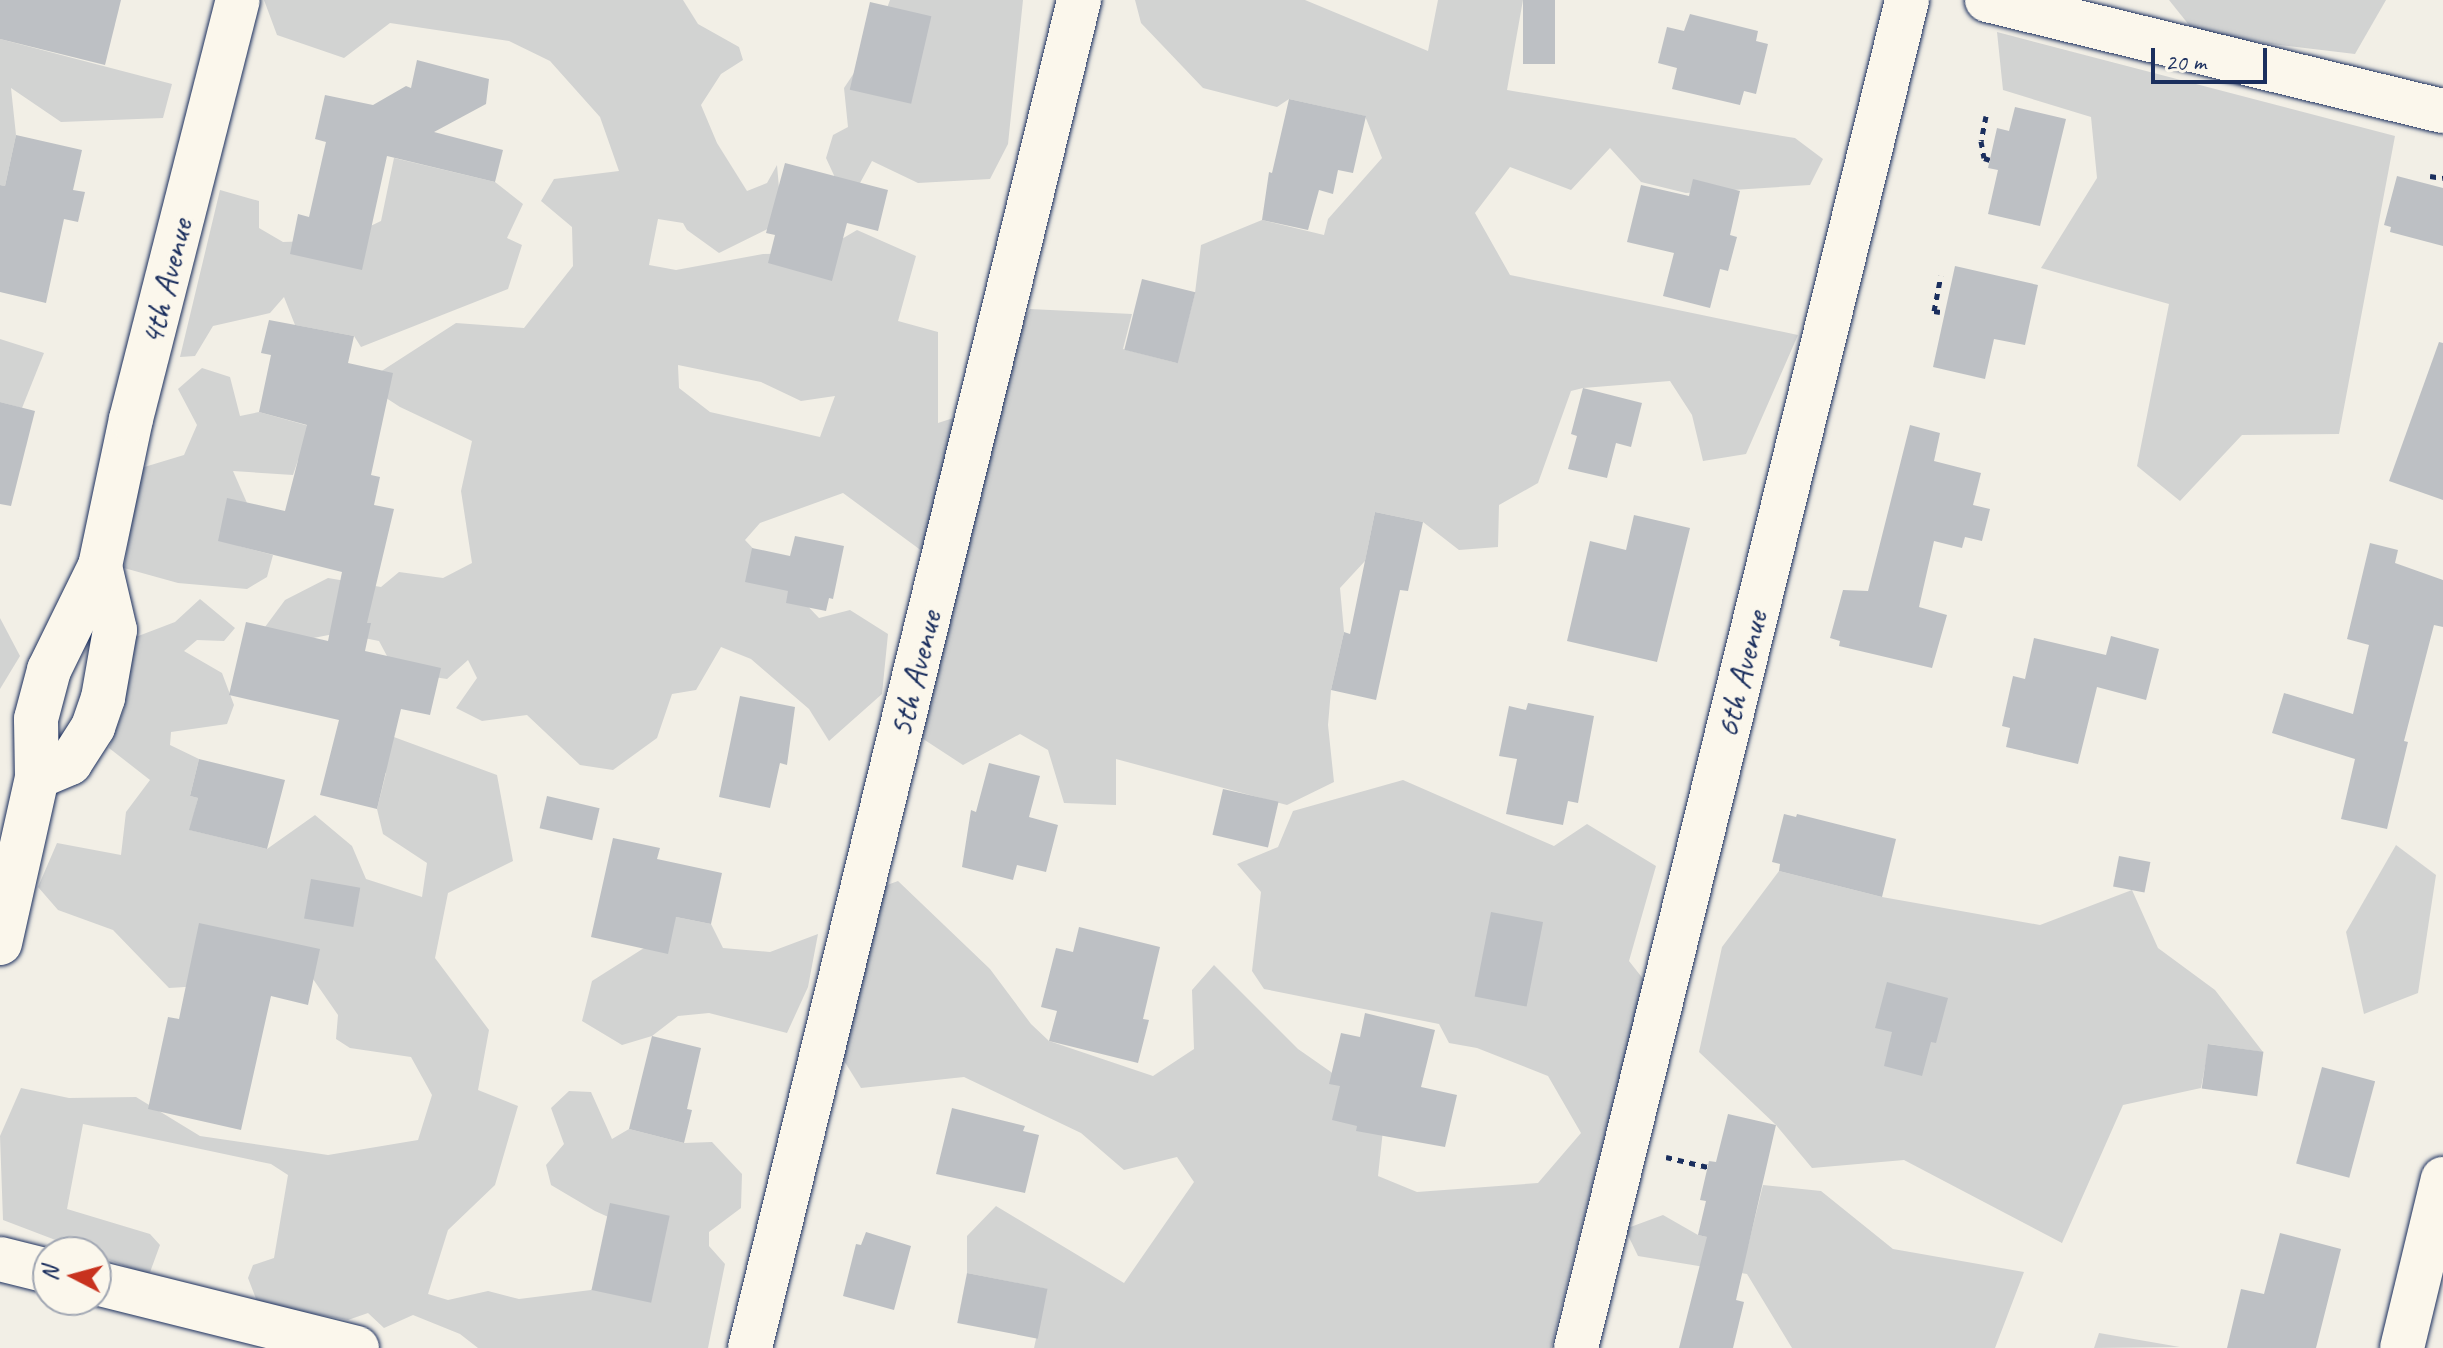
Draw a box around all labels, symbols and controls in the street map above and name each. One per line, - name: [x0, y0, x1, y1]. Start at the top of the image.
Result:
- scale bar: [2155, 32, 2271, 82]
- text: 20 m: [2165, 47, 2206, 77]
- street label: 4th Avenue: [131, 215, 201, 349]
- street label: 5th Avenue: [880, 607, 950, 741]
- street label: 6th Avenue: [1706, 607, 1776, 741]
- north arrow: [32, 1236, 112, 1316]
- text: N: [35, 1265, 65, 1282]

